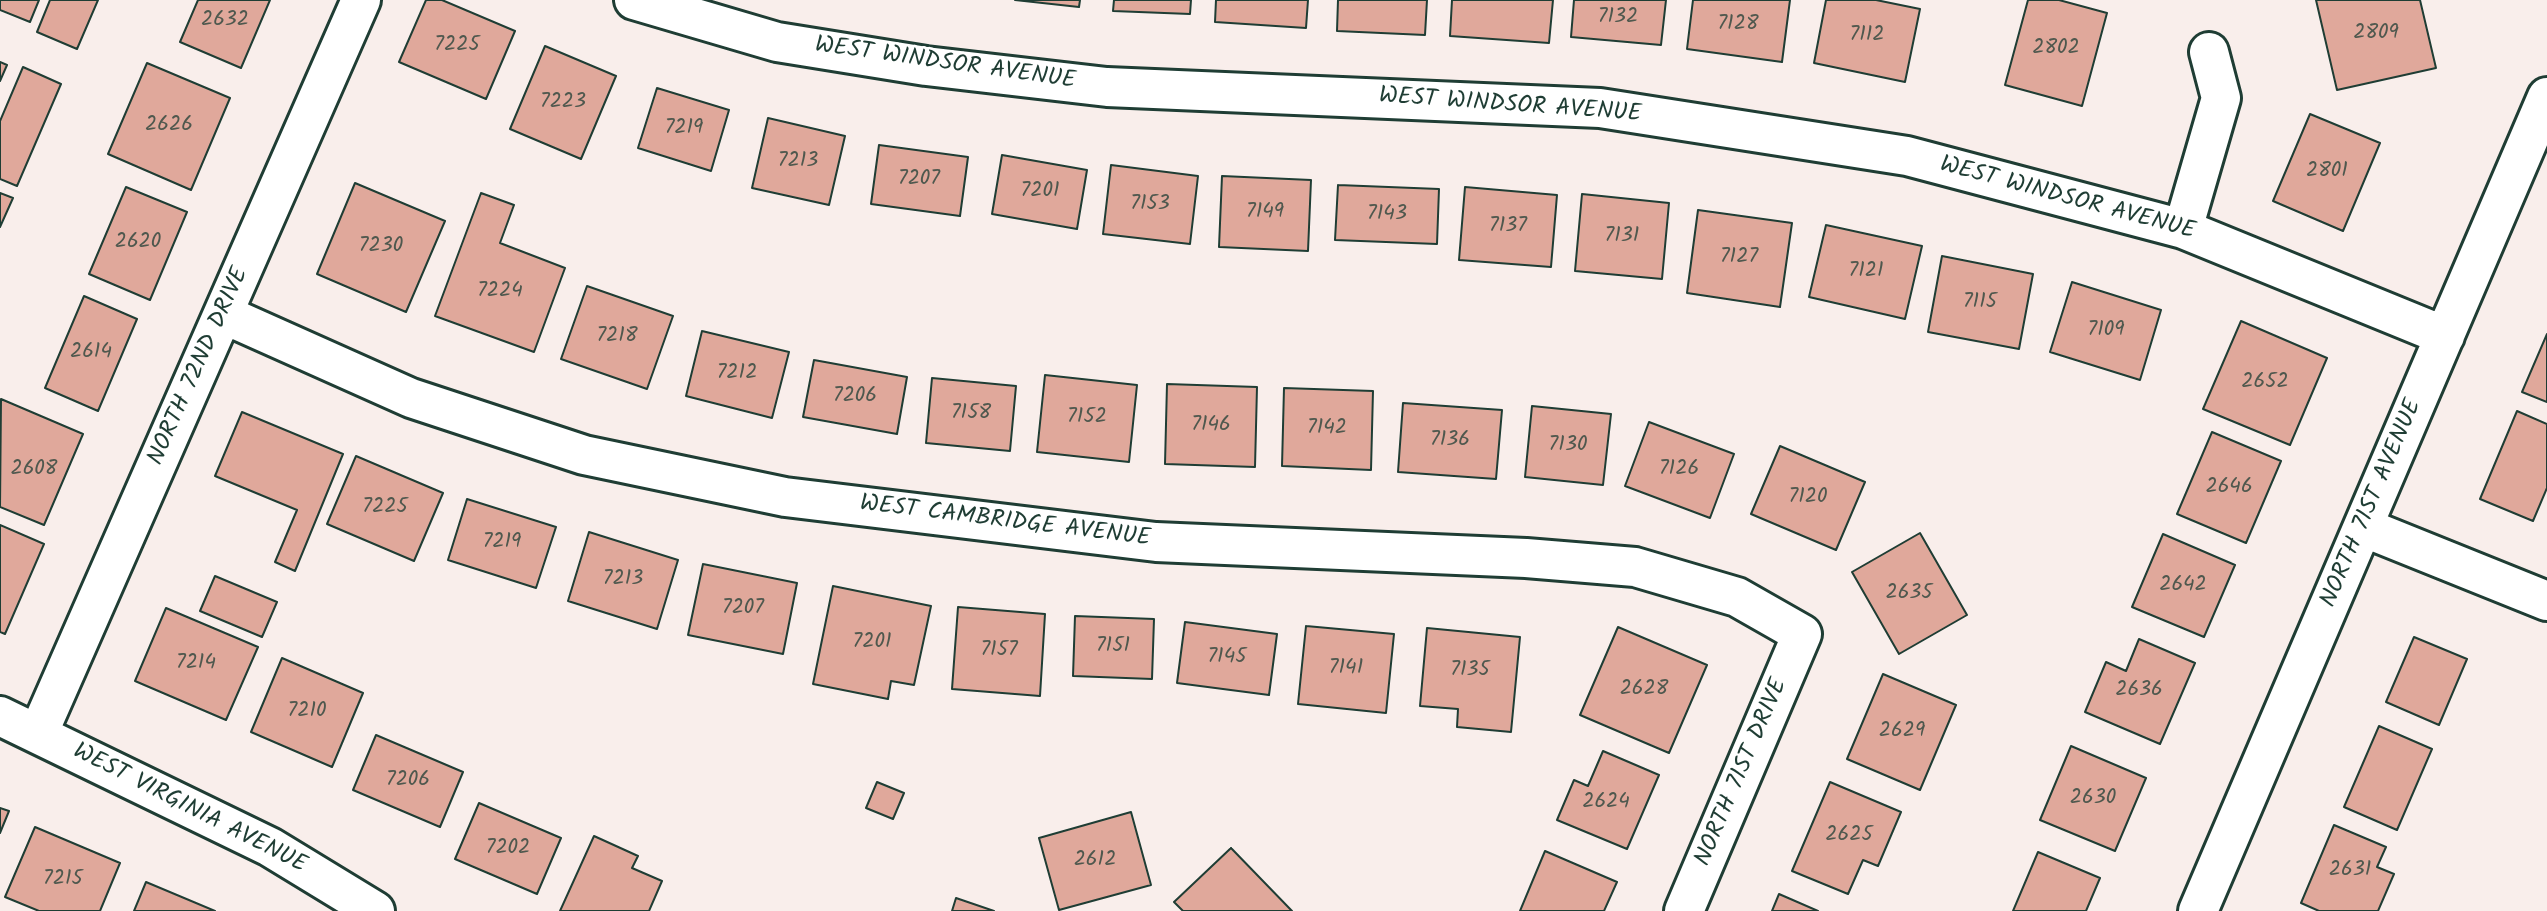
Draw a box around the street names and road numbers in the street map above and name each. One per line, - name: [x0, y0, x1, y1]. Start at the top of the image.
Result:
- street label: WEST WINDSOR AVENUE: [813, 32, 1077, 98]
- street label: WEST WINDSOR AVENUE: [1378, 83, 1642, 131]
- street label: WEST WINDSOR AVENUE: [1936, 152, 2198, 248]
- street label: NORTH 72ND DRIVE: [143, 264, 257, 470]
- street label: NORTH 71ST AVENUE: [2316, 396, 2430, 612]
- street label: WEST CAMBRIDGE AVENUE: [858, 491, 1152, 555]
- street label: NORTH 71ST DRIVE: [1690, 675, 1796, 871]
- street label: WEST VIRGINIA AVENUE: [67, 739, 311, 881]

